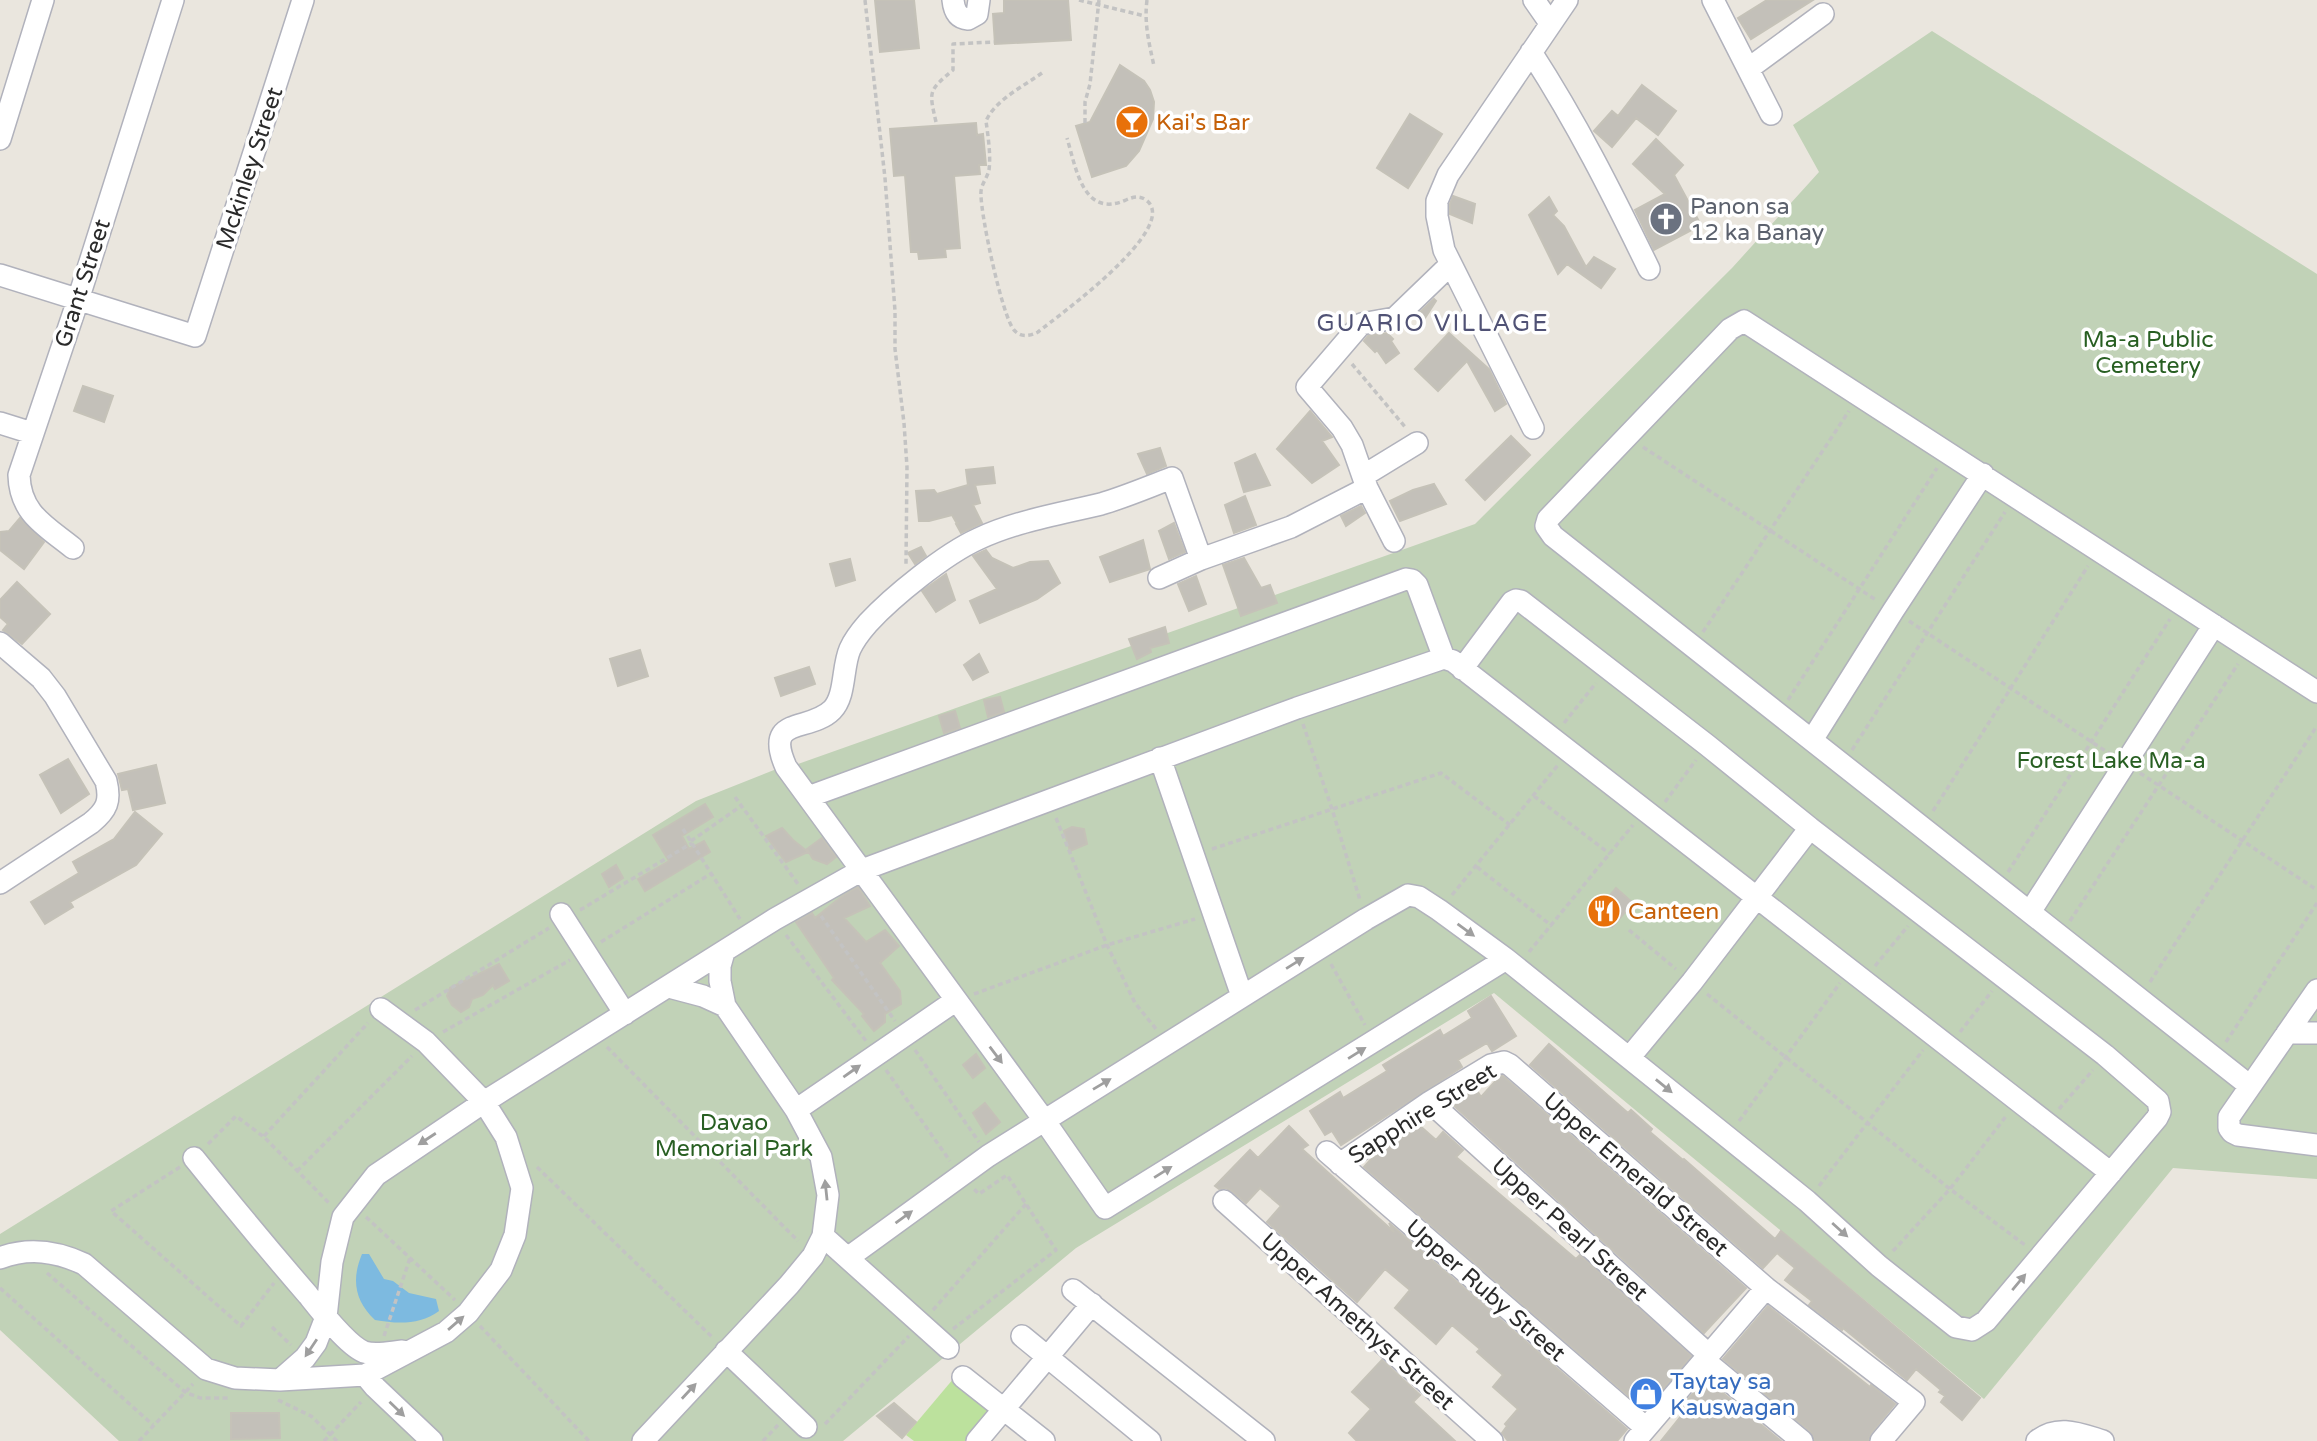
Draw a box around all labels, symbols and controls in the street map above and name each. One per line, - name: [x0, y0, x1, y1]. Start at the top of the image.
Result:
- street label: Mckinley Street: [211, 83, 289, 253]
- bar icon: Kai's Bar: [1113, 103, 1151, 141]
- place label: Kai's Bar: [1156, 109, 1250, 137]
- place label: Panon sa 12 ka Banay: [1690, 193, 1824, 247]
- church icon: Panon sa 12 ka Banay: [1647, 200, 1685, 238]
- street label: Grant Street: [49, 215, 117, 351]
- district label: GUARIO VILLAGE: [1316, 309, 1550, 338]
- park label: Ma-a Public Cemetery: [2083, 326, 2213, 380]
- park label: Forest Lake Ma-a: [2016, 747, 2206, 775]
- restaurant icon: Canteen: [1585, 892, 1623, 930]
- place label: Canteen: [1628, 898, 1719, 926]
- one-way arrow: [1457, 922, 1475, 937]
- one-way arrow: [1286, 957, 1305, 970]
- one-way arrow: [989, 1046, 1003, 1065]
- one-way arrow: [1347, 1046, 1366, 1059]
- street label: Sapphire Street: [1343, 1057, 1502, 1171]
- one-way arrow: [843, 1065, 862, 1078]
- one-way arrow: [1093, 1078, 1112, 1091]
- one-way arrow: [1656, 1078, 1673, 1093]
- street label: Upper Emerald Street: [1537, 1087, 1734, 1263]
- park label: Davao Memorial Park: [655, 1109, 813, 1163]
- one-way arrow: [417, 1133, 437, 1146]
- street label: Upper Pearl Street: [1485, 1152, 1654, 1308]
- one-way arrow: [1153, 1166, 1173, 1179]
- one-way arrow: [820, 1179, 831, 1201]
- one-way arrow: [895, 1210, 913, 1224]
- street label: Upper Ruby Street: [1400, 1214, 1571, 1368]
- one-way arrow: [1831, 1222, 1849, 1238]
- street label: Upper Amethyst Street: [1255, 1227, 1460, 1416]
- one-way arrow: [2011, 1274, 2026, 1291]
- one-way arrow: [447, 1315, 465, 1331]
- one-way arrow: [305, 1338, 318, 1358]
- place label: Taytay sa Kauswagan: [1670, 1368, 1796, 1422]
- shop icon: Taytay sa Kauswagan: [1627, 1375, 1665, 1413]
- one-way arrow: [681, 1383, 697, 1400]
- one-way arrow: [388, 1400, 405, 1416]

